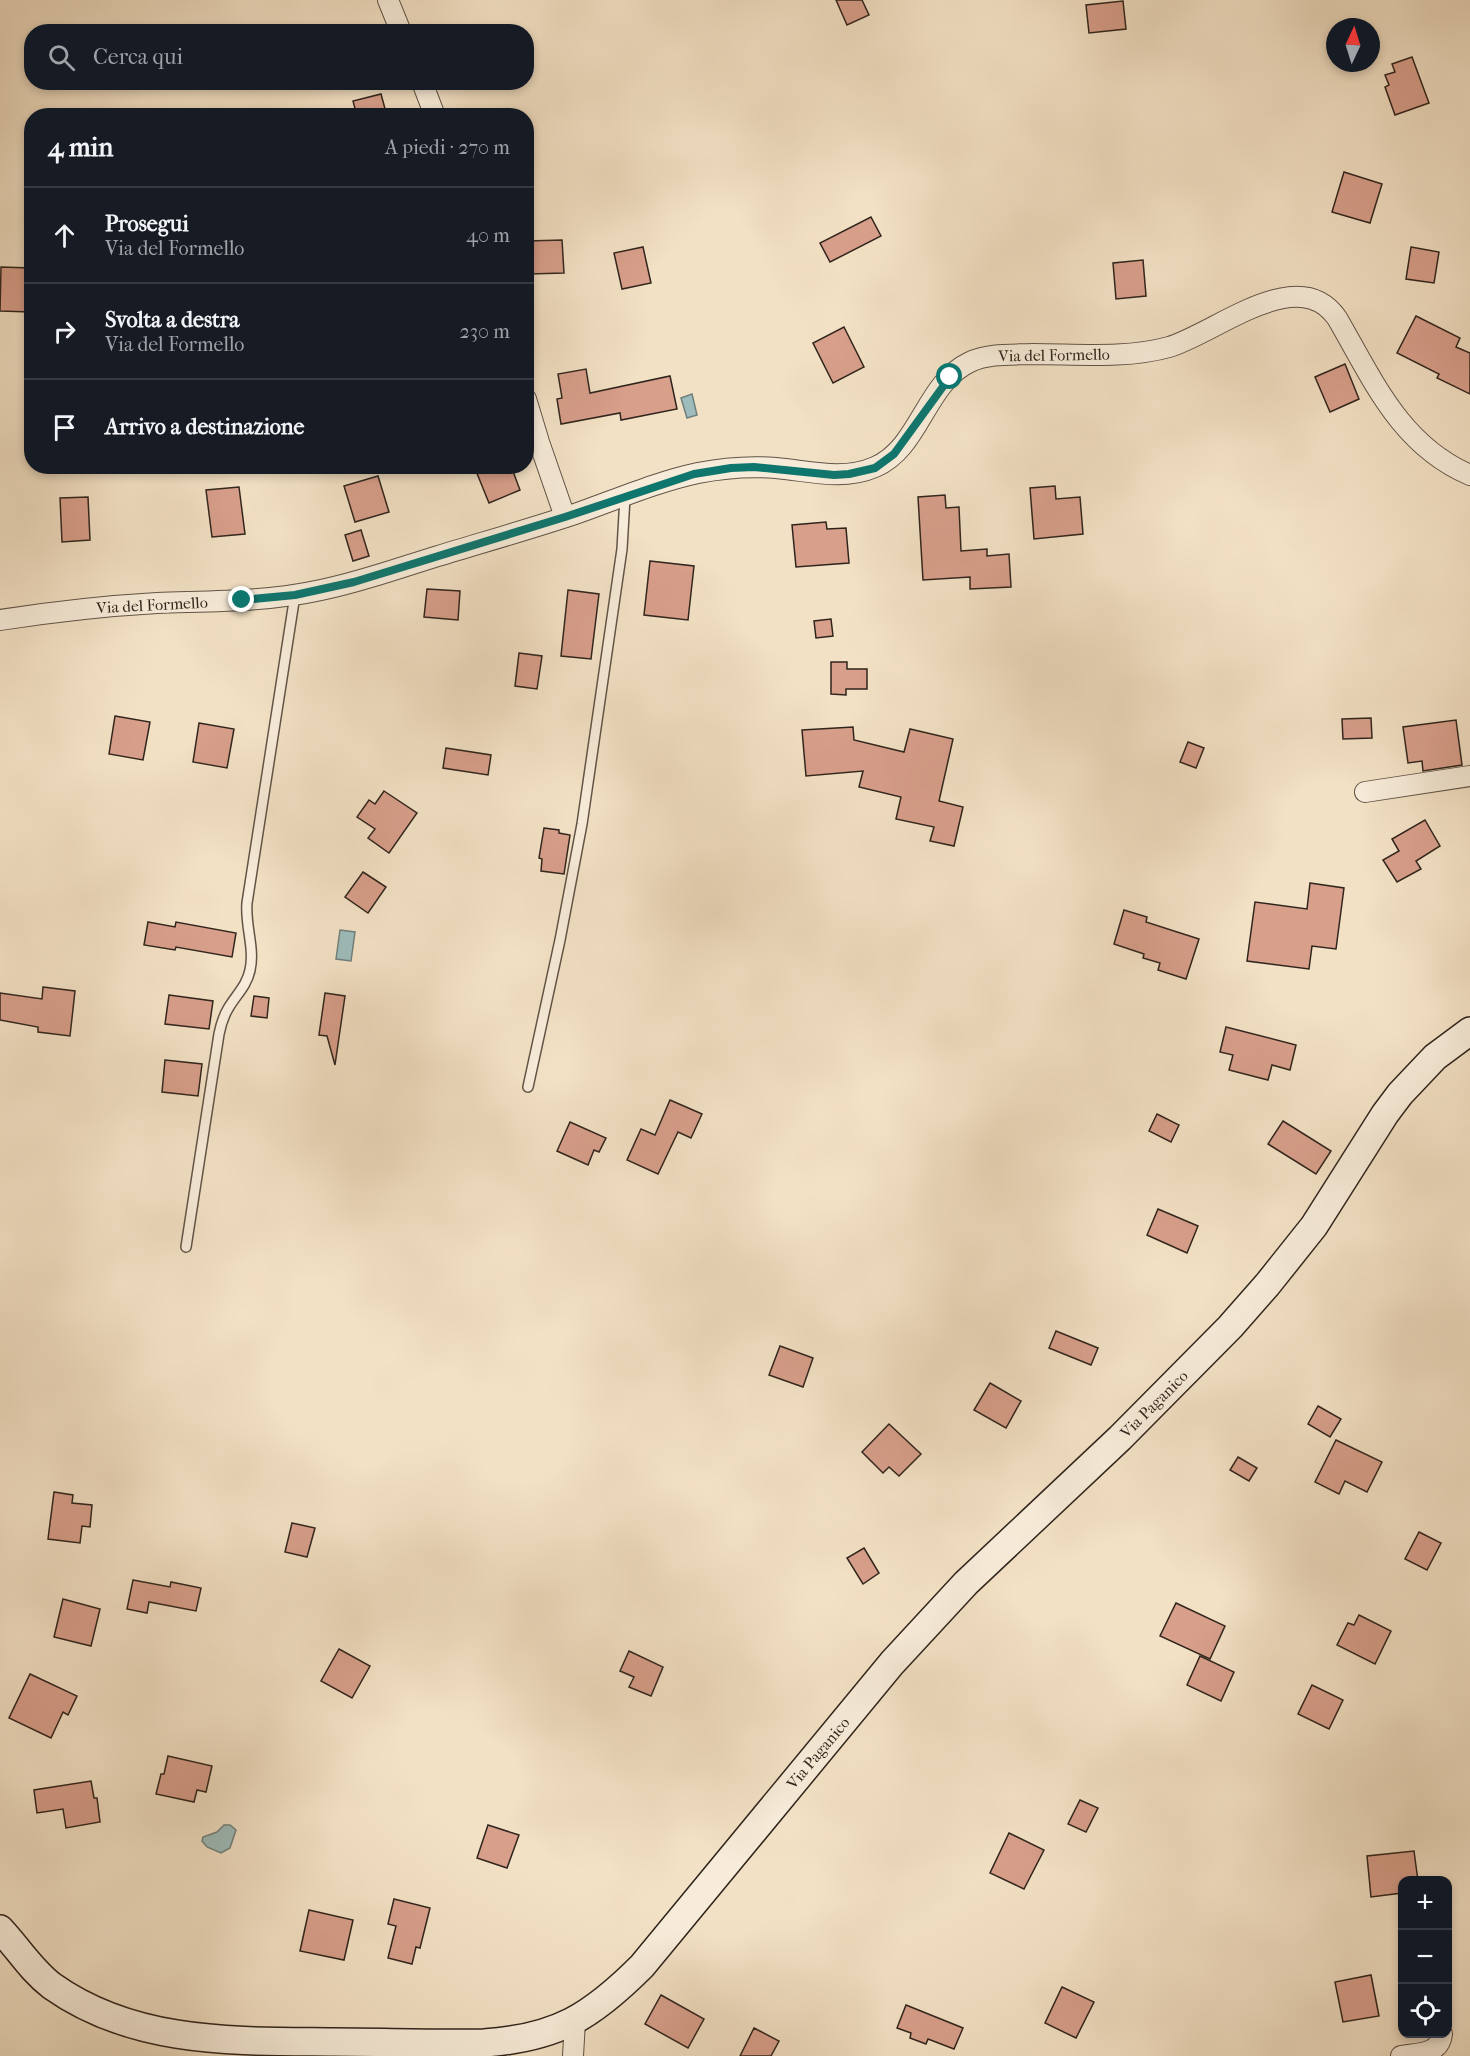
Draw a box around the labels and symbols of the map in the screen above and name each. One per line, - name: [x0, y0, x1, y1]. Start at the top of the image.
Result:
- north arrow: [1326, 18, 1380, 72]
- street label: Via del Formello: [997, 345, 1110, 365]
- route start: [936, 363, 962, 389]
- route end: [228, 586, 254, 612]
- street label: Via del Formello: [95, 593, 208, 617]
- street label: Via Paganico: [1116, 1366, 1192, 1442]
- street label: Via Paganico: [782, 1713, 854, 1794]

